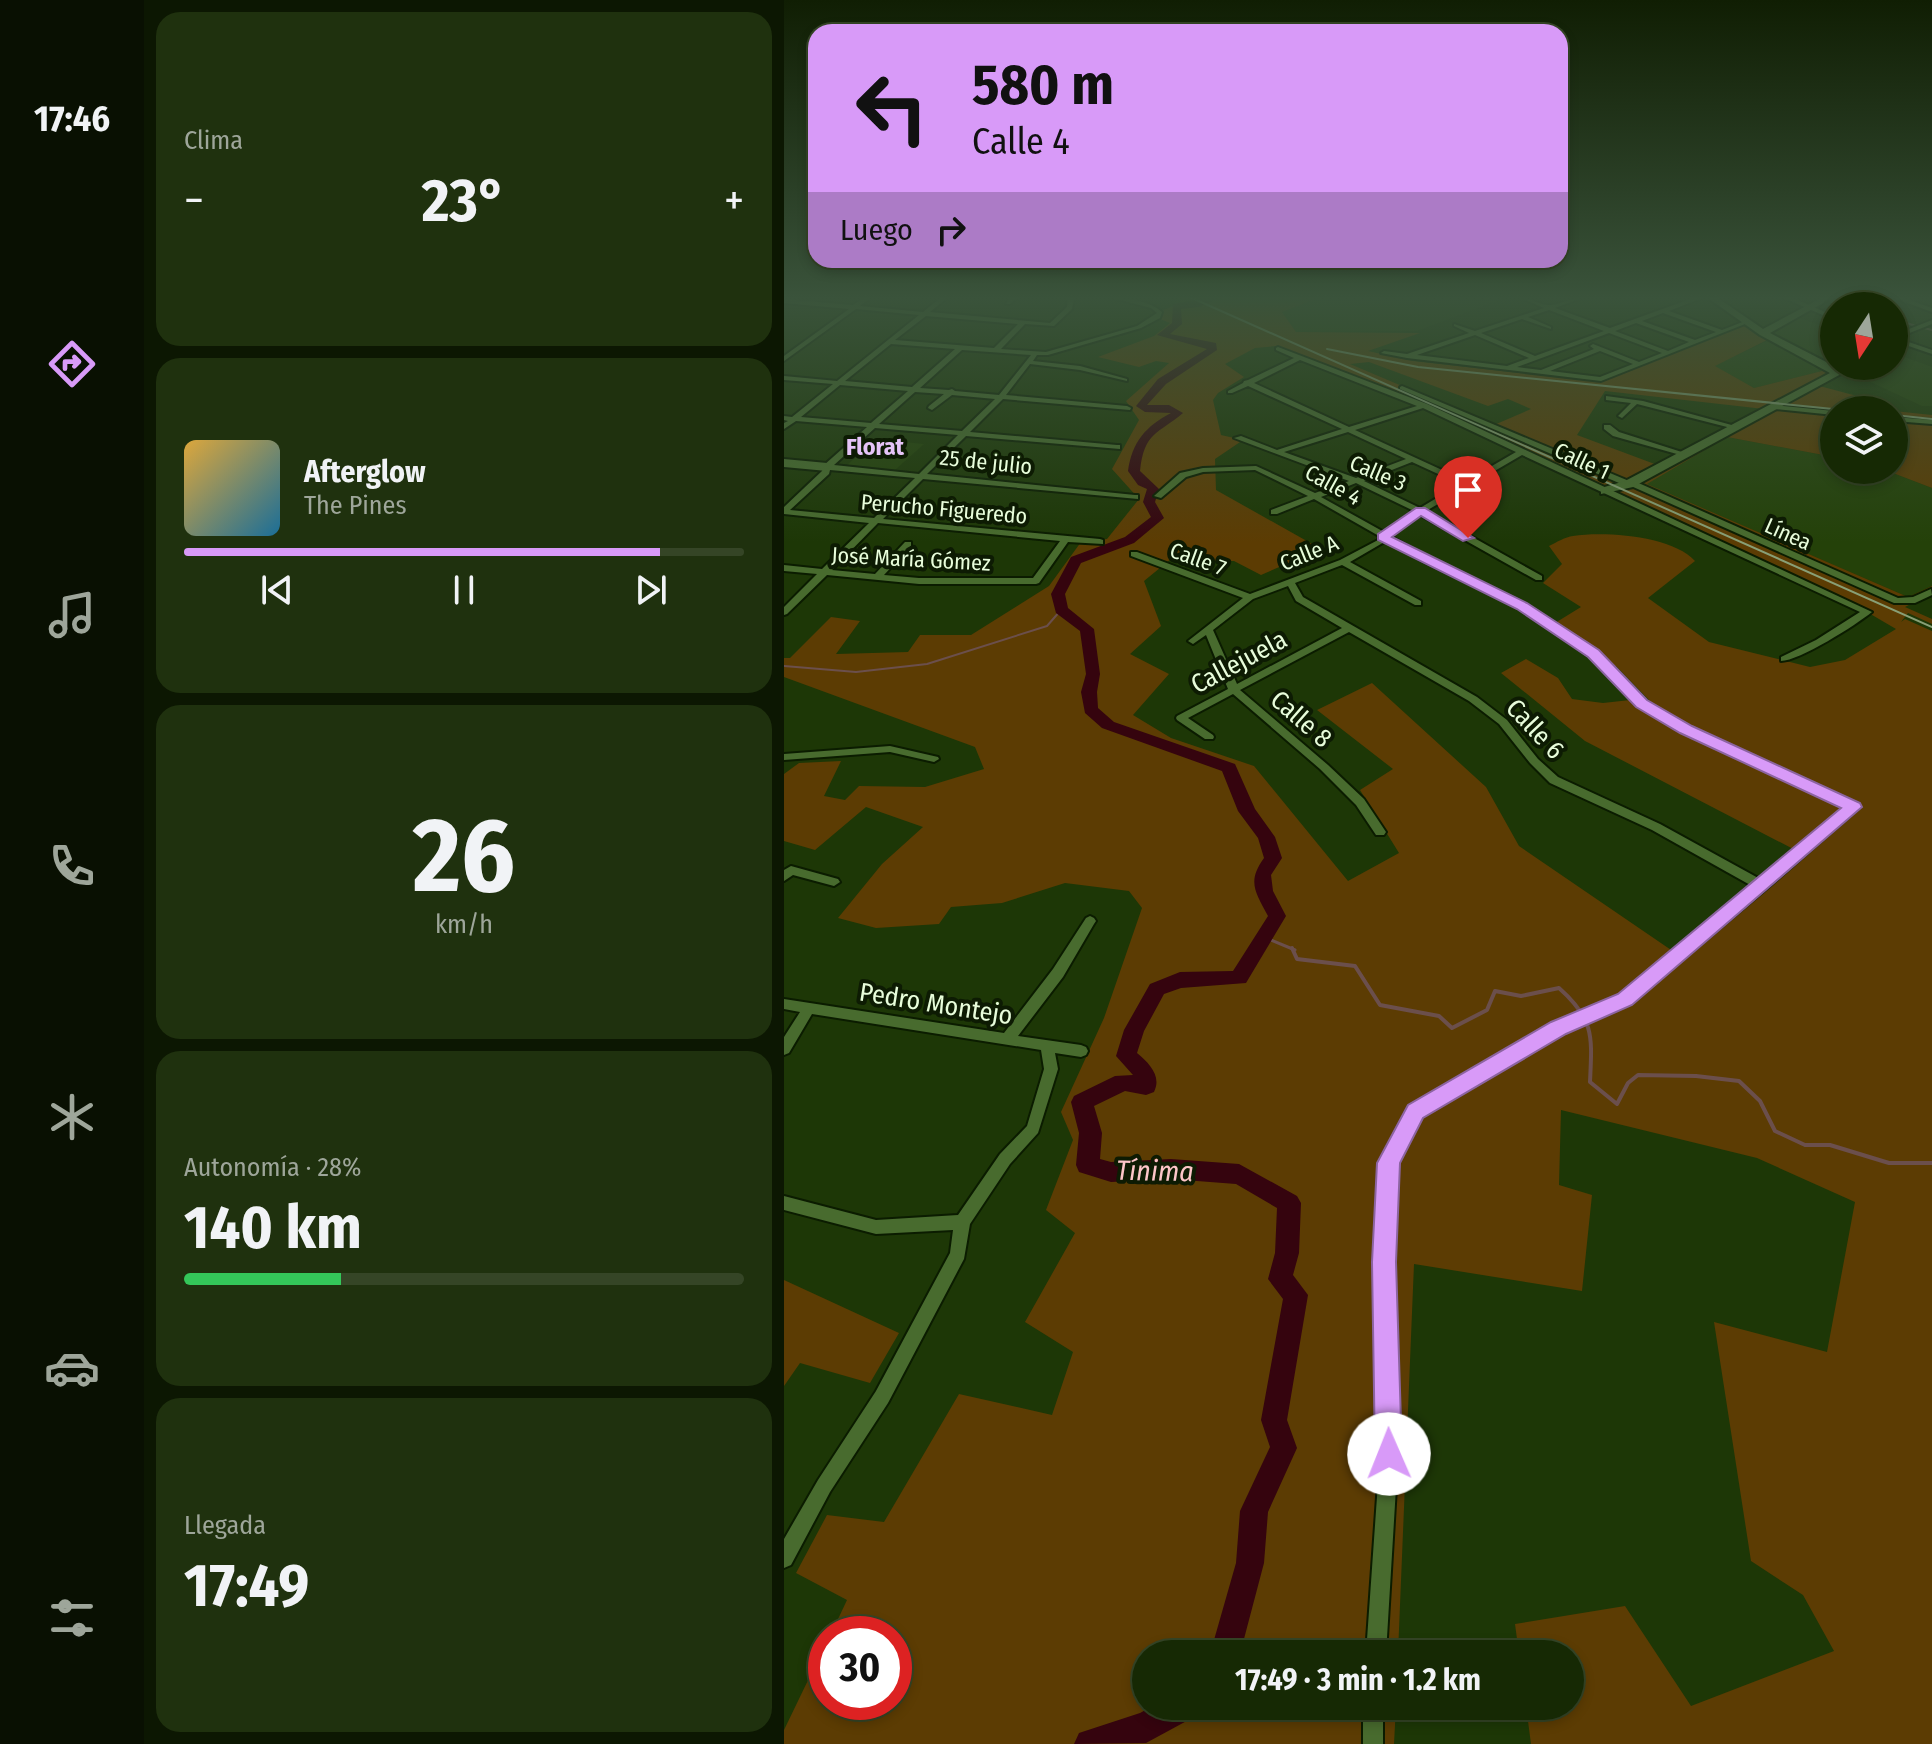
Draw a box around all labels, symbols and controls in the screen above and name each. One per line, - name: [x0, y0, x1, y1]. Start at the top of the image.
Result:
- text: 580 m: [972, 52, 1114, 119]
- icon: left: [840, 56, 944, 160]
- text: 17:46: [34, 97, 110, 141]
- text: Calle 4: [972, 120, 1070, 164]
- text: Clima: [184, 125, 243, 156]
- text: 23°: [422, 165, 506, 237]
- text: −: [184, 174, 204, 227]
- text: +: [724, 174, 744, 227]
- icon: right: [929, 208, 973, 252]
- text: Luego: [840, 212, 913, 248]
- north arrow: [1820, 292, 1908, 380]
- map controls: [1820, 292, 1908, 484]
- icon: directions: [44, 336, 100, 392]
- button: layers: [1820, 396, 1908, 484]
- district label: Florat: [846, 433, 905, 461]
- street label: Calle 1: [1550, 437, 1614, 485]
- street label: 25 de julio: [938, 444, 1034, 480]
- street label: Calle 3: [1346, 449, 1410, 497]
- text: Afterglow: [304, 454, 426, 490]
- pin: [1434, 456, 1502, 538]
- street label: Calle 4: [1300, 459, 1366, 511]
- icon: arrive: [1446, 468, 1490, 512]
- street label: Perucho Figueredo: [860, 488, 1028, 530]
- text: The Pines: [304, 490, 407, 521]
- street label: Línea: [1761, 512, 1815, 556]
- street label: Calle A: [1276, 529, 1343, 577]
- street label: Calle 7: [1166, 536, 1230, 582]
- street label: José María Gómez: [831, 541, 991, 577]
- icon: previous: [255, 568, 299, 612]
- icon: pause: [442, 568, 486, 612]
- icon: next: [629, 568, 673, 612]
- icon: music: [44, 587, 100, 643]
- street label: Callejuela: [1186, 624, 1292, 700]
- street label: Calle 8: [1264, 684, 1338, 754]
- street label: Calle 6: [1499, 693, 1571, 765]
- text: 26: [413, 794, 515, 919]
- icon: phone: [44, 838, 100, 894]
- text: km/h: [435, 909, 493, 940]
- street label: Pedro Montejo: [857, 977, 1015, 1031]
- icon: climate: [44, 1089, 100, 1145]
- text: Autonomía · 28%: [184, 1152, 361, 1183]
- water label: Tínima: [1116, 1154, 1194, 1188]
- text: 140 km: [184, 1192, 362, 1264]
- icon: car: [44, 1340, 100, 1396]
- position arrow: [1347, 1412, 1431, 1496]
- text: Llegada: [184, 1510, 266, 1541]
- text: 17:49: [184, 1550, 309, 1622]
- icon: filters: [44, 1590, 100, 1646]
- speed limit sign: 30: [808, 1616, 912, 1720]
- text: 17:49 · 3 min · 1.2 km: [1235, 1662, 1481, 1698]

